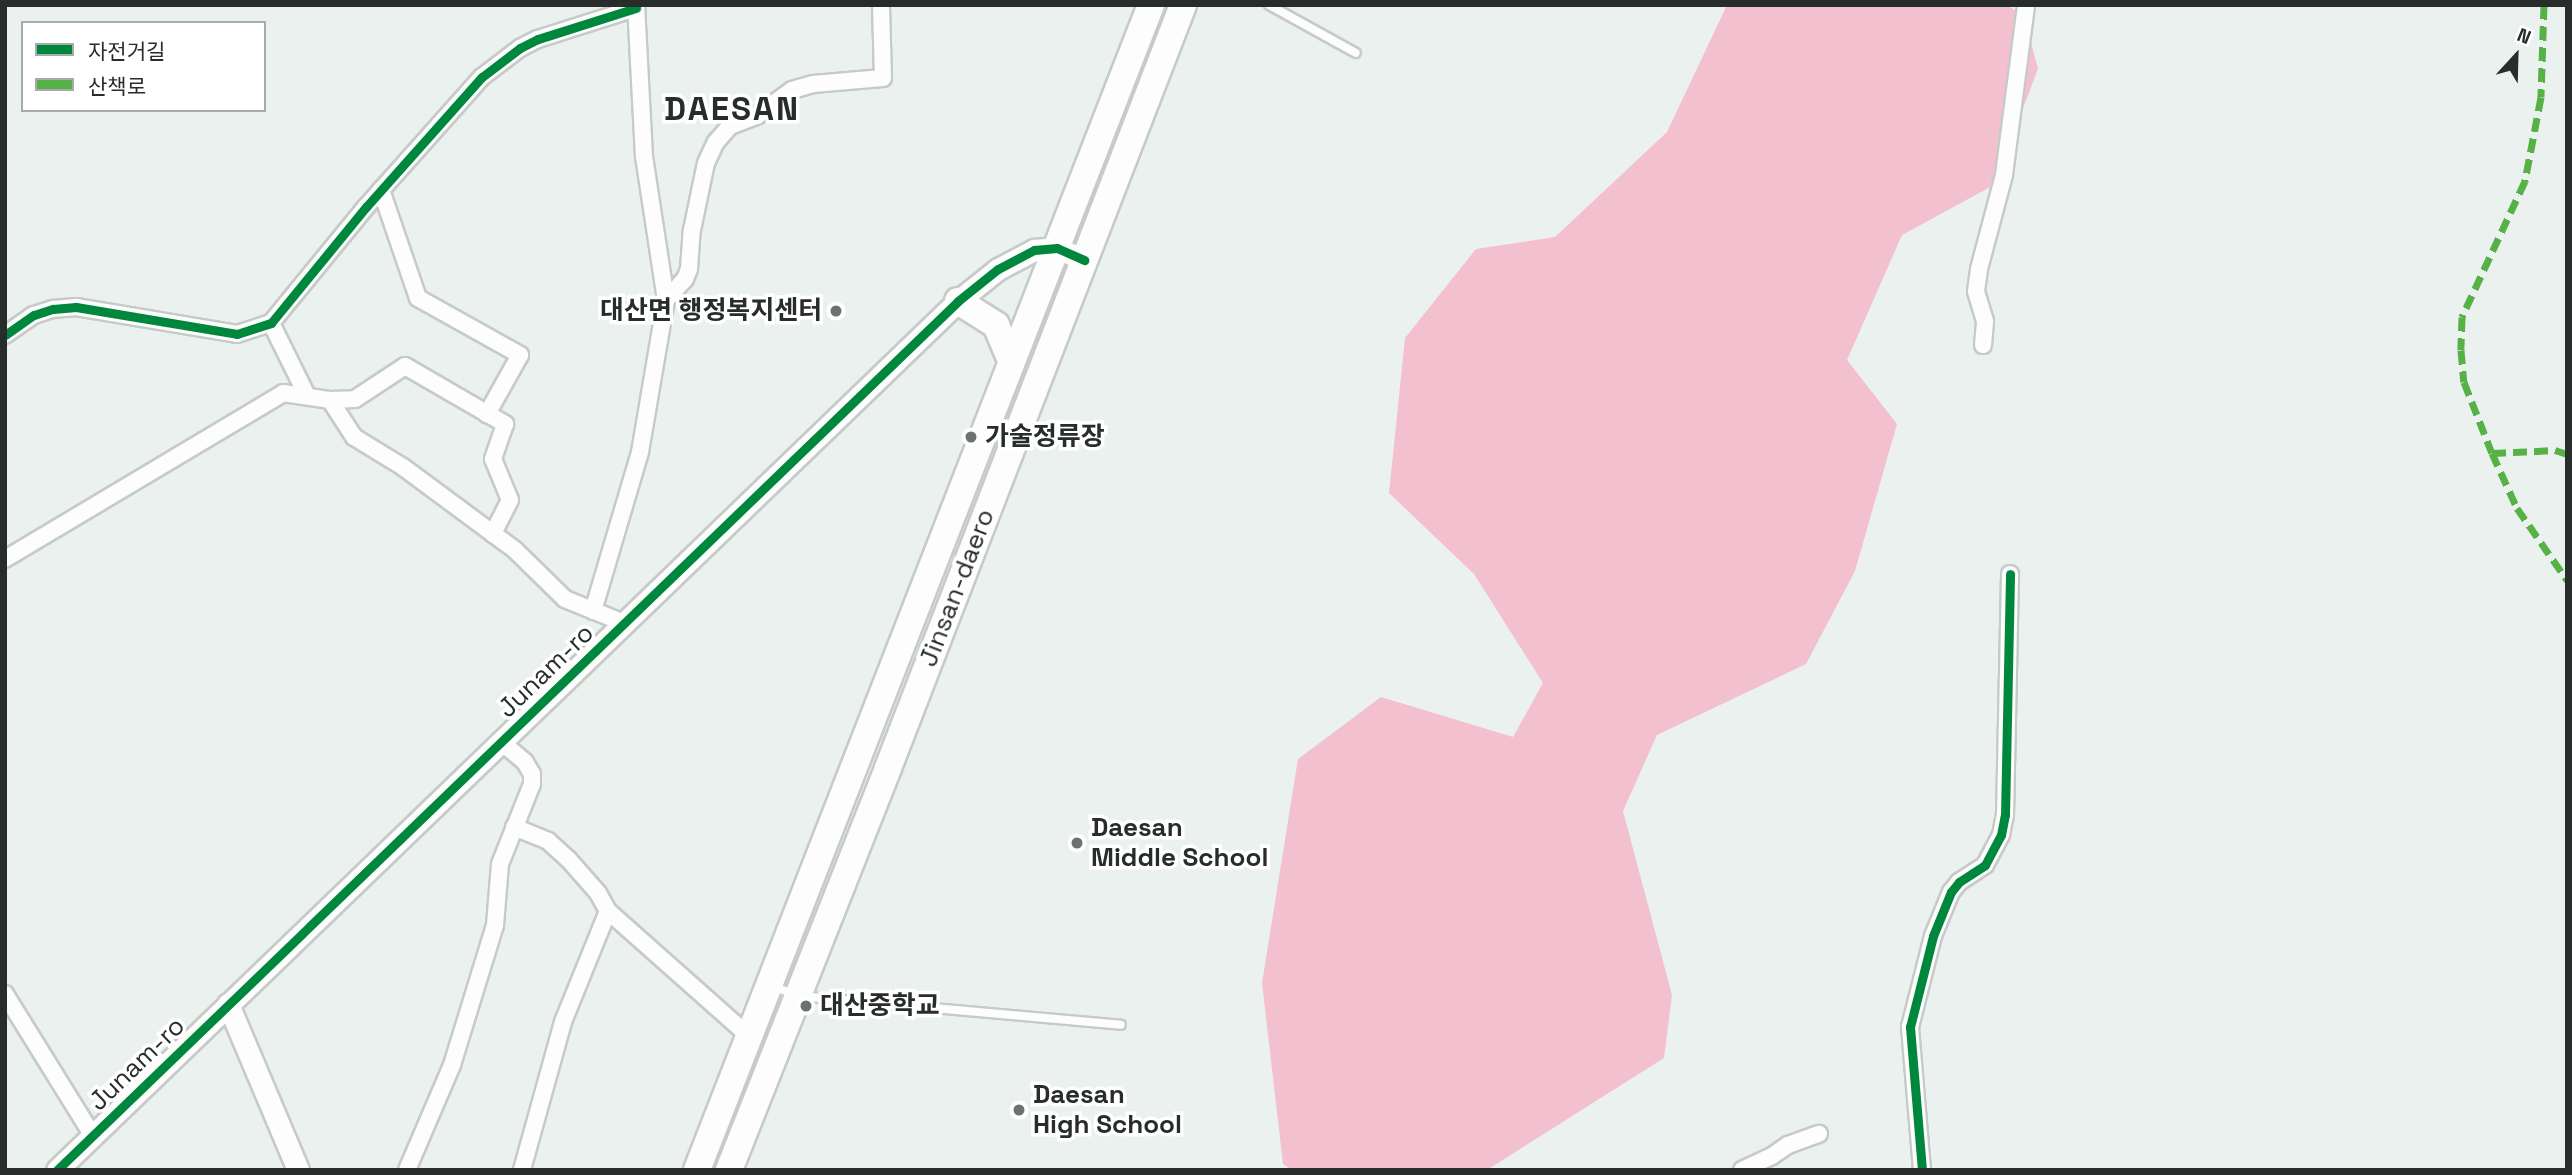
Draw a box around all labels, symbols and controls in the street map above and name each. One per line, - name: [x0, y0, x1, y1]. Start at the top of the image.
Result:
- legend: [21, 21, 266, 112]
- north arrow: [2481, 21, 2551, 91]
- text: N: [2513, 22, 2535, 50]
- text: 자전거길: [88, 38, 165, 65]
- text: 산책로: [88, 73, 146, 100]
- district label: DAESAN: [665, 90, 799, 130]
- place label: 대산면 행정복지센터: [600, 295, 822, 327]
- marker: 대산면 행정복지센터: [828, 303, 844, 319]
- place label: 가술정류장: [985, 421, 1105, 453]
- marker: 가술정류장: [963, 429, 979, 445]
- street label: Jinsan-daero: [913, 505, 1001, 671]
- street label: Junam-ro: [492, 618, 600, 724]
- place label: Daesan Middle School: [1091, 812, 1268, 874]
- marker: Daesan Middle School: [1069, 835, 1085, 851]
- place label: 대산중학교: [820, 990, 940, 1022]
- marker: 대산중학교: [798, 998, 814, 1014]
- street label: Junam-ro: [83, 1011, 191, 1117]
- place label: Daesan High School: [1033, 1079, 1182, 1140]
- marker: Daesan High School: [1011, 1102, 1027, 1118]

